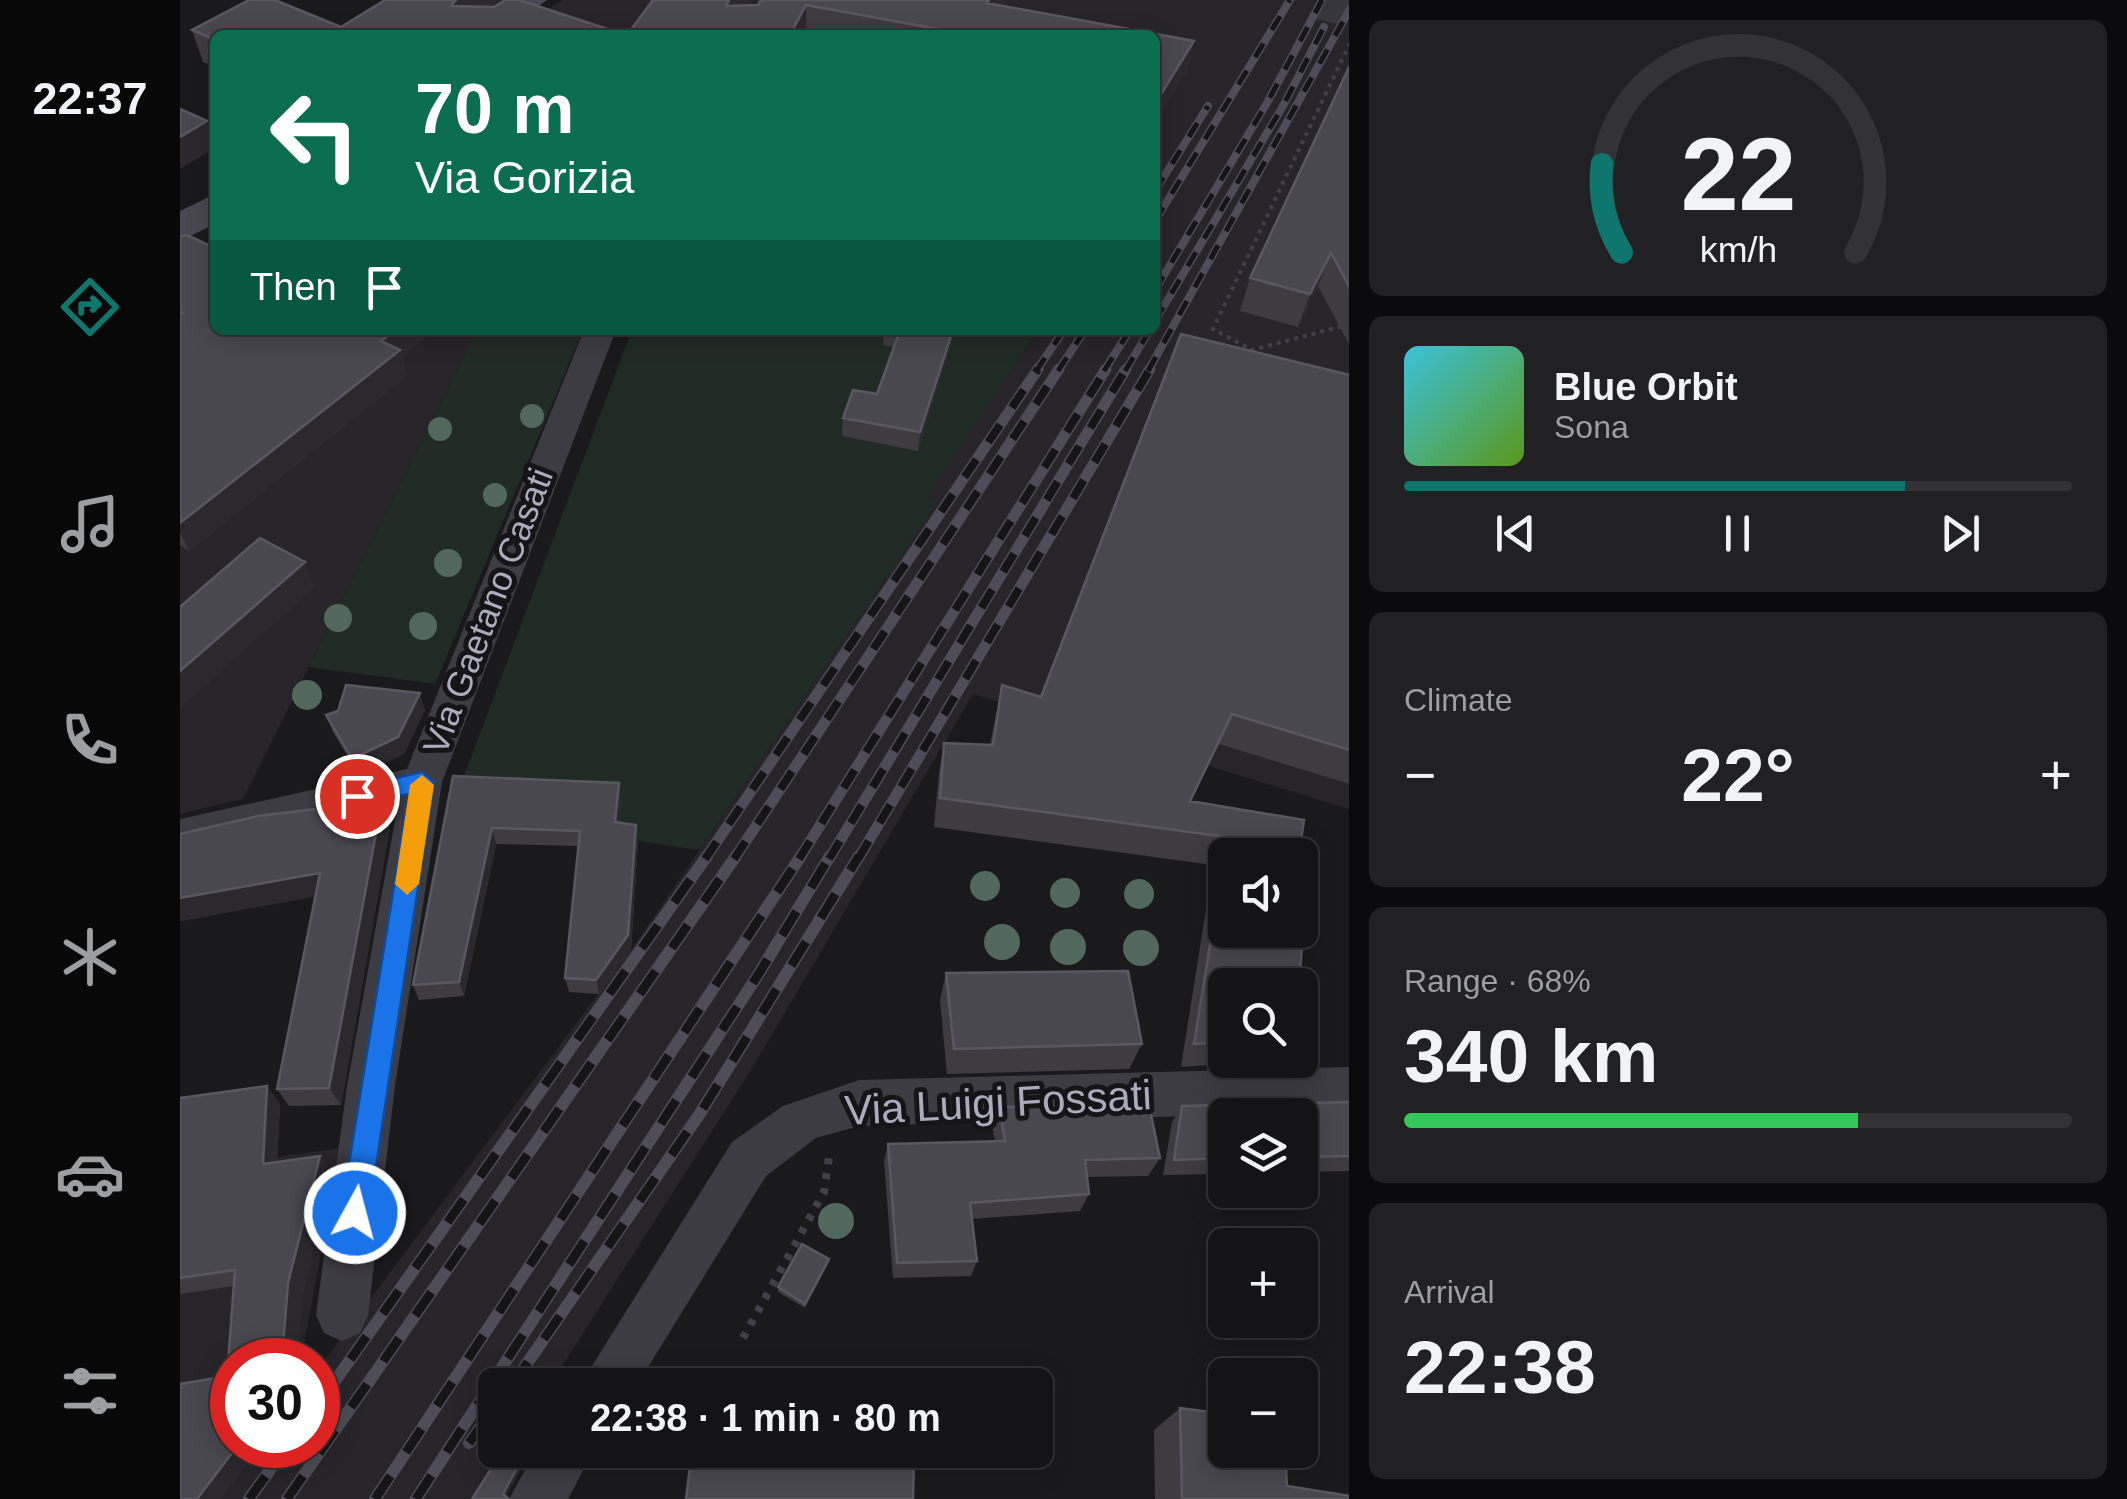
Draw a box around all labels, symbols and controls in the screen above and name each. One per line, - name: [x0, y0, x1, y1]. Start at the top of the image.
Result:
- icon: left: [250, 70, 380, 200]
- text: 70 m: [415, 70, 575, 148]
- text: 22:37: [32, 73, 148, 124]
- text: 22: [1680, 116, 1796, 232]
- text: Via Gorizia: [415, 152, 634, 203]
- text: km/h: [1699, 230, 1777, 270]
- icon: arrive: [357, 260, 412, 315]
- text: Then: [250, 266, 337, 308]
- icon: directions: [55, 272, 125, 342]
- text: Blue Orbit: [1554, 366, 1738, 408]
- text: Sona: [1554, 409, 1629, 445]
- street label: Via Gaetano Casati: [415, 462, 560, 759]
- icon: music: [55, 489, 125, 559]
- icon: previous: [1488, 506, 1543, 561]
- icon: pause: [1710, 506, 1765, 561]
- icon: next: [1933, 506, 1988, 561]
- text: Climate: [1404, 682, 1512, 718]
- icon: phone: [55, 705, 125, 775]
- text: 22°: [1681, 733, 1795, 817]
- text: −: [1404, 744, 1436, 806]
- text: +: [2040, 744, 2072, 806]
- pin: [315, 754, 400, 839]
- icon: arrive: [330, 769, 385, 824]
- map controls: [1208, 838, 1318, 1468]
- button: sound: [1208, 838, 1318, 948]
- icon: climate: [55, 922, 125, 992]
- text: Range · 68%: [1404, 963, 1591, 999]
- button: search: [1208, 968, 1318, 1078]
- text: 340 km: [1404, 1014, 1658, 1098]
- street label: Via Luigi Fossati: [843, 1071, 1153, 1134]
- button: layers: [1208, 1098, 1318, 1208]
- icon: car: [55, 1139, 125, 1209]
- position arrow: [303, 1161, 407, 1265]
- button: +: [1208, 1228, 1318, 1338]
- text: Arrival: [1404, 1274, 1495, 1310]
- text: 22:38: [1404, 1325, 1596, 1409]
- speed limit sign: 30: [210, 1338, 340, 1468]
- icon: filters: [55, 1356, 125, 1426]
- button: −: [1208, 1358, 1318, 1468]
- text: 22:38 · 1 min · 80 m: [590, 1397, 941, 1439]

